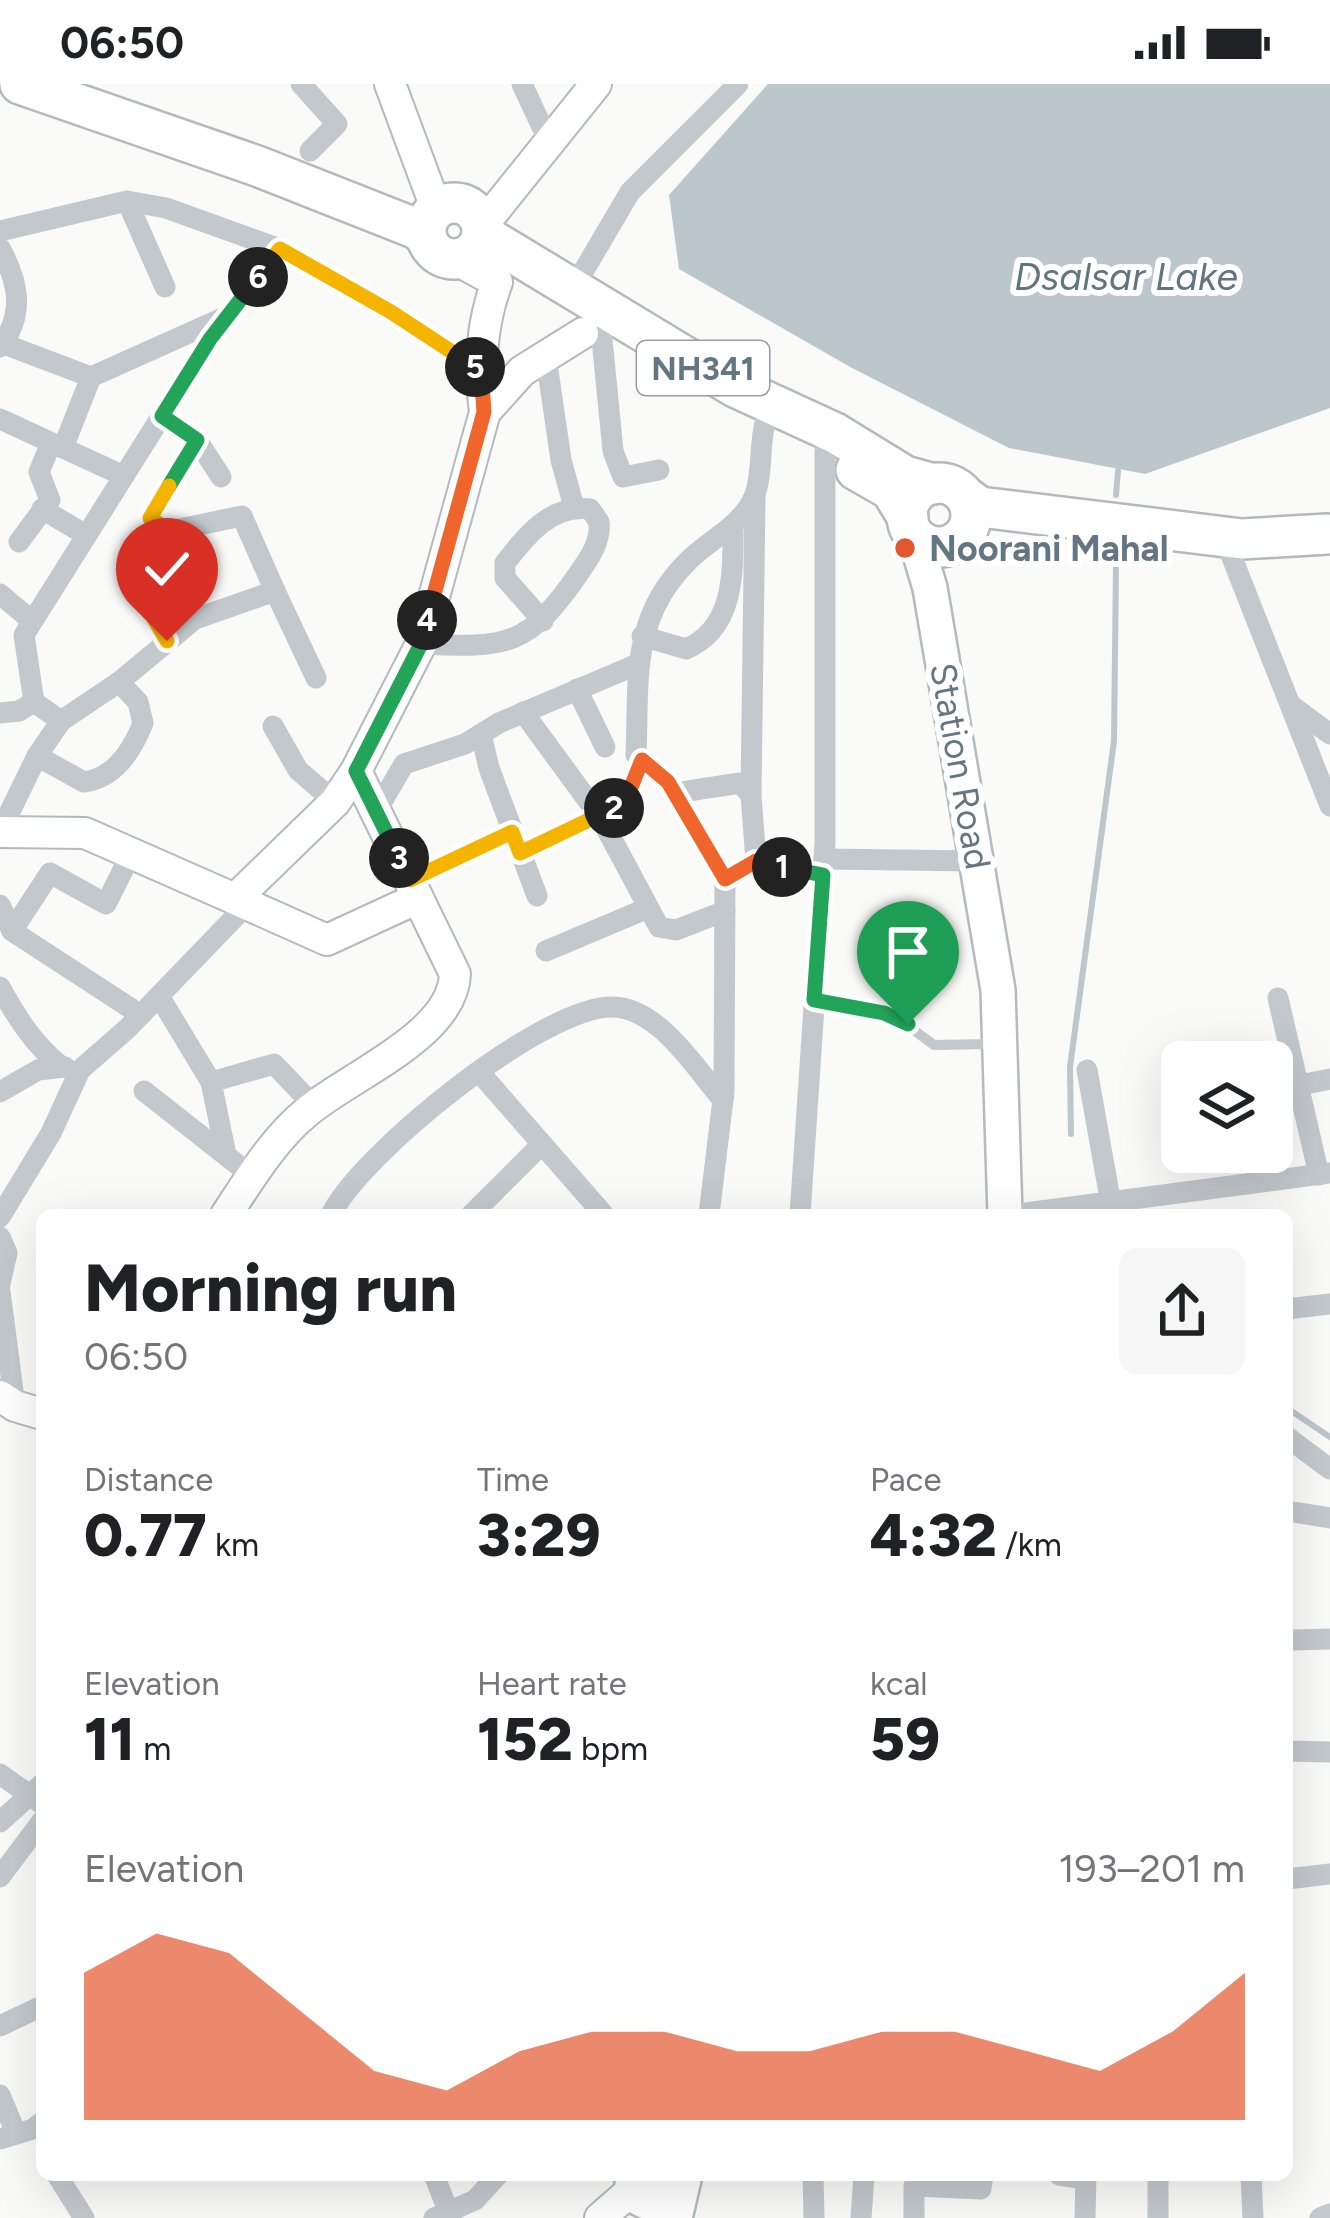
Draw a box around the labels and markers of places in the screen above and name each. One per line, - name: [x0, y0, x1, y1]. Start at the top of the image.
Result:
- pin: 6: [228, 247, 288, 307]
- pin: 5: [445, 337, 505, 397]
- pin: [116, 518, 218, 641]
- place label: Noorani Mahal: [929, 527, 1169, 570]
- marker: Noorani Mahal: [892, 535, 918, 561]
- pin: 4: [397, 590, 457, 650]
- pin: 2: [584, 778, 644, 838]
- pin: 3: [369, 828, 429, 888]
- pin: 1: [752, 837, 812, 897]
- pin: [857, 901, 959, 1024]

